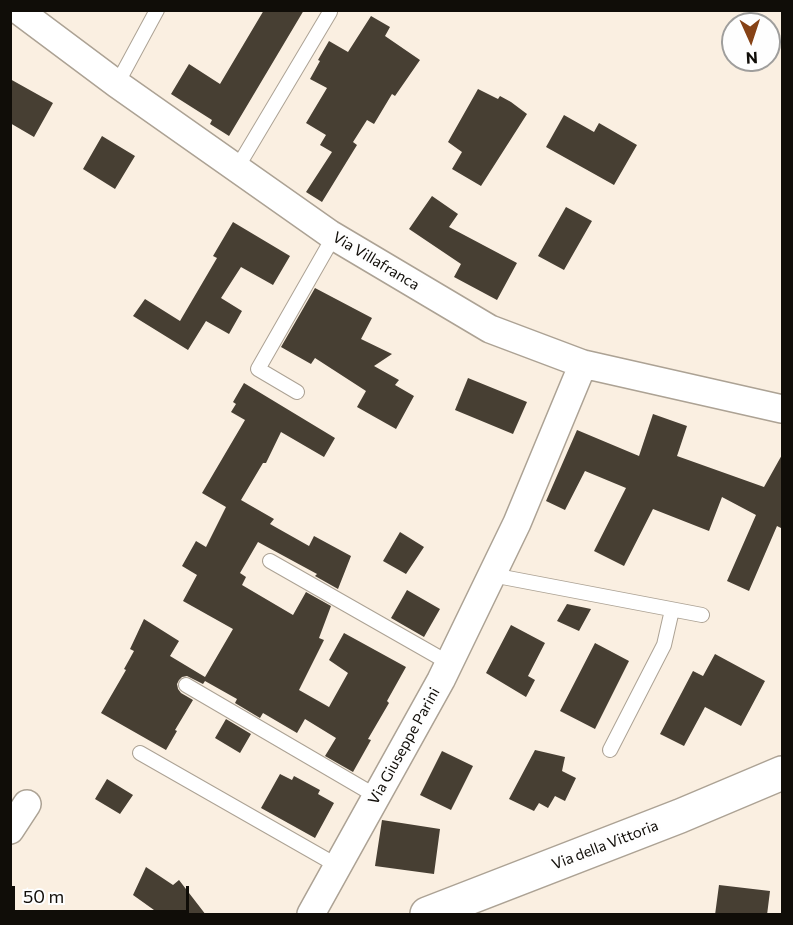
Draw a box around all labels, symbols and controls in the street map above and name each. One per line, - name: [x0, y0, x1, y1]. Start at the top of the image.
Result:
- north arrow: [721, 12, 781, 72]
- text: N: [745, 49, 758, 68]
- street label: Via Villafranca: [329, 228, 423, 294]
- street label: Via Giuseppe Parini: [364, 684, 444, 808]
- street label: Via della Vittoria: [549, 816, 661, 874]
- scale bar: [15, 874, 192, 912]
- text: 50 m: [23, 885, 64, 907]

